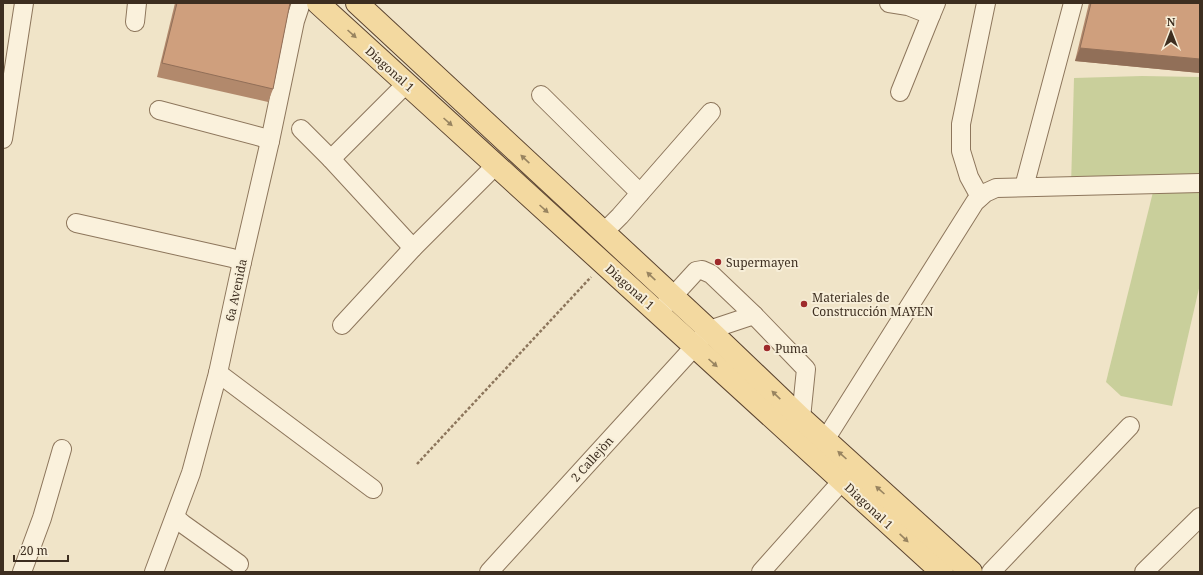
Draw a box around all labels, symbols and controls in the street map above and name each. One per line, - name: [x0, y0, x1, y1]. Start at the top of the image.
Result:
- north arrow: [1151, 12, 1191, 52]
- text: N: [1167, 14, 1176, 29]
- one-way arrow: [347, 30, 357, 39]
- street label: Diagonal 1: [362, 42, 418, 96]
- one-way arrow: [443, 117, 453, 126]
- one-way arrow: [520, 155, 530, 164]
- one-way arrow: [539, 205, 550, 214]
- place label: Supermayen: [726, 254, 799, 271]
- street label: 6a Avenida: [221, 257, 251, 323]
- marker: Supermayen: [713, 257, 723, 267]
- street label: Diagonal 1: [602, 260, 658, 314]
- one-way arrow: [647, 272, 656, 281]
- place label: Materiales de Construcción MAYEN: [812, 289, 933, 320]
- marker: Materiales de Construcción MAYEN: [799, 299, 809, 309]
- place label: Puma: [775, 340, 808, 357]
- marker: Puma: [762, 343, 772, 353]
- one-way arrow: [708, 358, 718, 367]
- one-way arrow: [771, 390, 781, 399]
- street label: 2 Callejòn: [567, 432, 617, 486]
- one-way arrow: [837, 451, 847, 460]
- street label: Diagonal 1: [841, 479, 897, 533]
- one-way arrow: [874, 485, 885, 494]
- one-way arrow: [899, 533, 909, 542]
- scale bar: [14, 537, 68, 563]
- text: 20 m: [20, 542, 48, 559]

